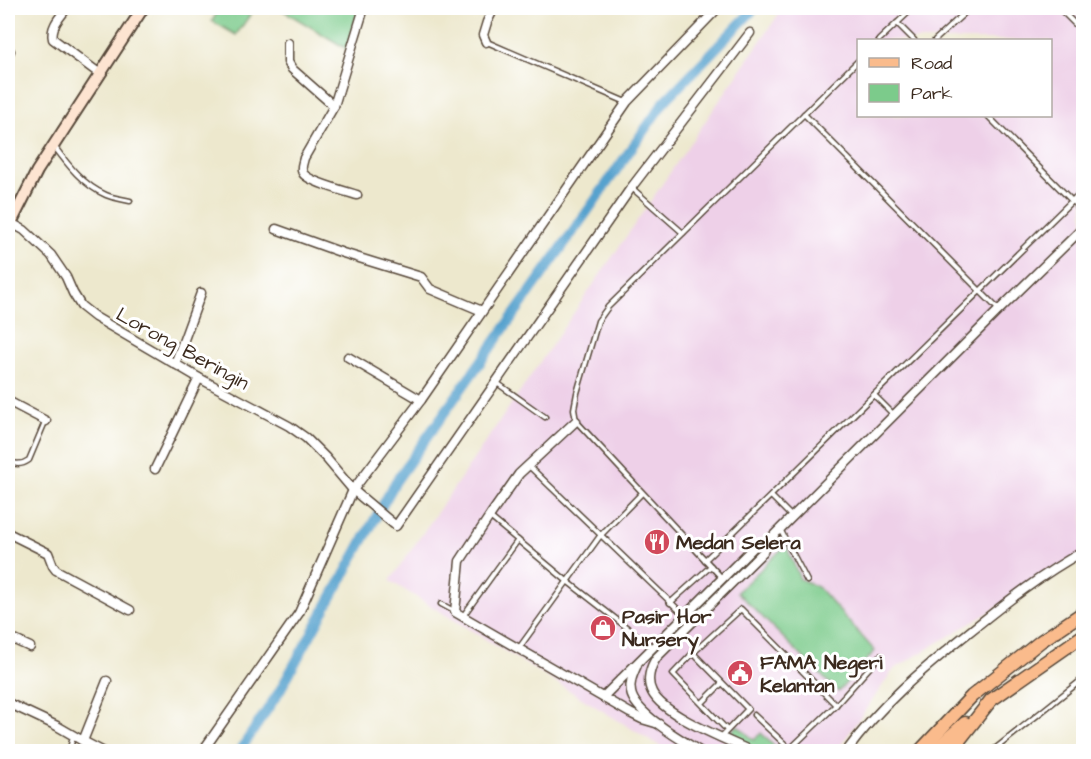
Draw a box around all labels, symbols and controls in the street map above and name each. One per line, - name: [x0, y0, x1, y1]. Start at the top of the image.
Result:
- legend: [857, 39, 1052, 117]
- text: Road: [911, 51, 952, 76]
- text: Park: [911, 81, 953, 106]
- street label: Lorong Beringin: [110, 301, 254, 398]
- restaurant icon: Medan Selera: [642, 527, 672, 557]
- place label: Medan Selera: [676, 529, 801, 557]
- place label: Pasir Hor Nursery: [622, 603, 712, 655]
- shop icon: Pasir Hor Nursery: [588, 613, 618, 643]
- place label: FAMA Negeri Kelantan: [760, 649, 884, 700]
- public building icon: FAMA Negeri Kelantan: [725, 658, 755, 688]

